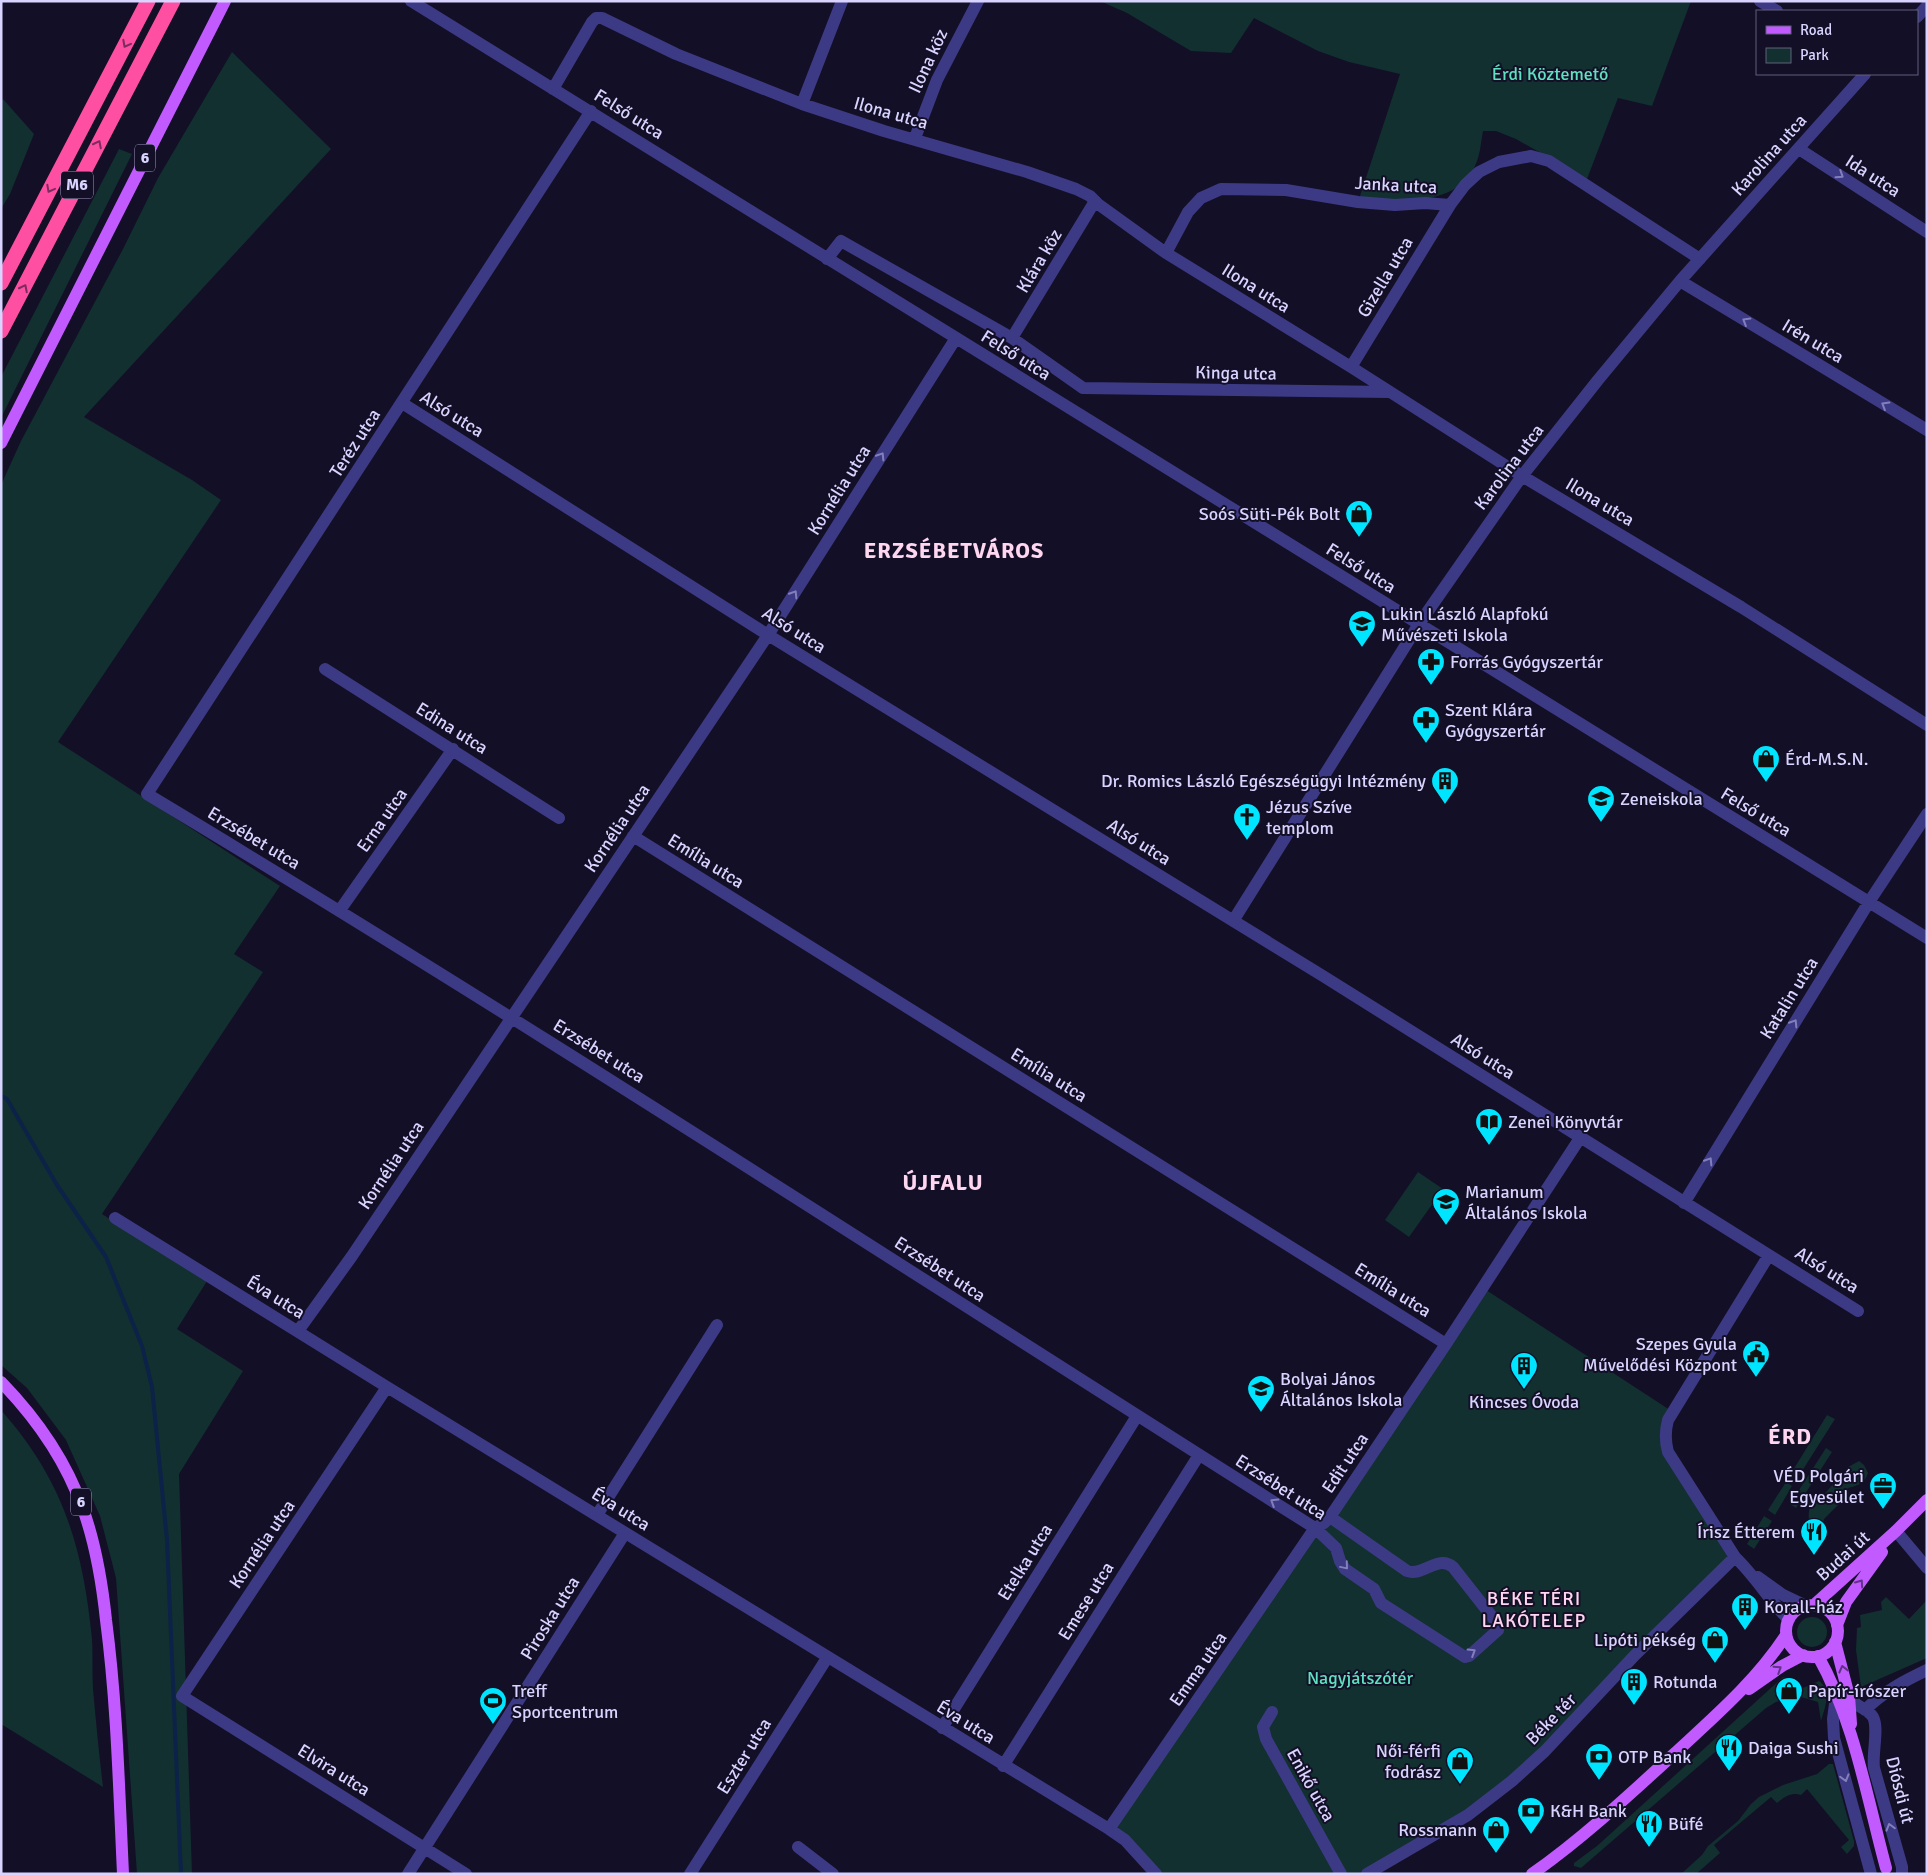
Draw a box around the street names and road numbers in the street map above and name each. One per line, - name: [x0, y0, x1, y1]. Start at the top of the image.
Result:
- street label: Ilona köz: [904, 25, 952, 97]
- street label: Felső utca: [590, 84, 668, 144]
- street label: Ilona utca: [851, 92, 931, 134]
- street label: Karolina utca: [1727, 110, 1811, 200]
- road number: 6: [135, 144, 155, 172]
- street label: Ida utca: [1841, 150, 1905, 202]
- road number: M6: [61, 172, 93, 198]
- street label: Janka utca: [1354, 172, 1438, 198]
- street label: Klára köz: [1011, 225, 1067, 297]
- street label: Gizella utca: [1352, 233, 1418, 321]
- street label: Ilona utca: [1218, 258, 1294, 318]
- street label: Irén utca: [1778, 314, 1848, 368]
- street label: Felső utca: [977, 325, 1055, 385]
- street label: Kinga utca: [1195, 361, 1277, 385]
- street label: Alsó utca: [416, 386, 488, 442]
- street label: Teréz utca: [325, 405, 385, 481]
- street label: Karolina utca: [1469, 420, 1549, 514]
- street label: Kornélia utca: [803, 441, 875, 539]
- street label: Ilona utca: [1562, 473, 1638, 531]
- street label: Felső utca: [1322, 538, 1400, 598]
- street label: Alsó utca: [758, 602, 830, 658]
- street label: Edina utca: [412, 697, 492, 759]
- street label: Kornélia utca: [579, 780, 655, 876]
- street label: Felső utca: [1717, 782, 1795, 842]
- street label: Erna utca: [352, 784, 412, 856]
- street label: Erzsébet utca: [204, 802, 304, 874]
- street label: Alsó utca: [1103, 814, 1175, 870]
- street label: Emília utca: [664, 829, 748, 893]
- street label: Katalin utca: [1755, 953, 1823, 1043]
- street label: Erzsébet utca: [549, 1014, 649, 1088]
- street label: Alsó utca: [1447, 1028, 1519, 1084]
- street label: Emília utca: [1007, 1043, 1091, 1107]
- street label: Kornélia utca: [353, 1117, 429, 1213]
- street label: Erzsébet utca: [890, 1231, 990, 1307]
- street label: Alsó utca: [1791, 1242, 1863, 1298]
- street label: Emília utca: [1351, 1258, 1435, 1322]
- street label: Éva utca: [243, 1271, 309, 1323]
- street label: Edit utca: [1317, 1429, 1373, 1497]
- street label: Erzsébet utca: [1231, 1449, 1331, 1525]
- street label: Éva utca: [588, 1483, 654, 1535]
- road number: 6: [71, 1488, 91, 1515]
- street label: Kornélia utca: [224, 1496, 300, 1592]
- street label: Etelka utca: [993, 1520, 1057, 1604]
- street label: Budai út: [1812, 1526, 1874, 1586]
- street label: Emese utca: [1053, 1558, 1119, 1644]
- street label: Piroska utca: [516, 1572, 584, 1664]
- street label: Emma utca: [1164, 1628, 1232, 1710]
- street label: Béke tér: [1521, 1688, 1581, 1749]
- street label: Éva utca: [933, 1696, 999, 1748]
- street label: Eszter utca: [712, 1714, 776, 1798]
- street label: Elvira utca: [294, 1739, 374, 1801]
- street label: Enikő utca: [1282, 1744, 1340, 1826]
- street label: Diósdi út: [1881, 1754, 1919, 1826]

